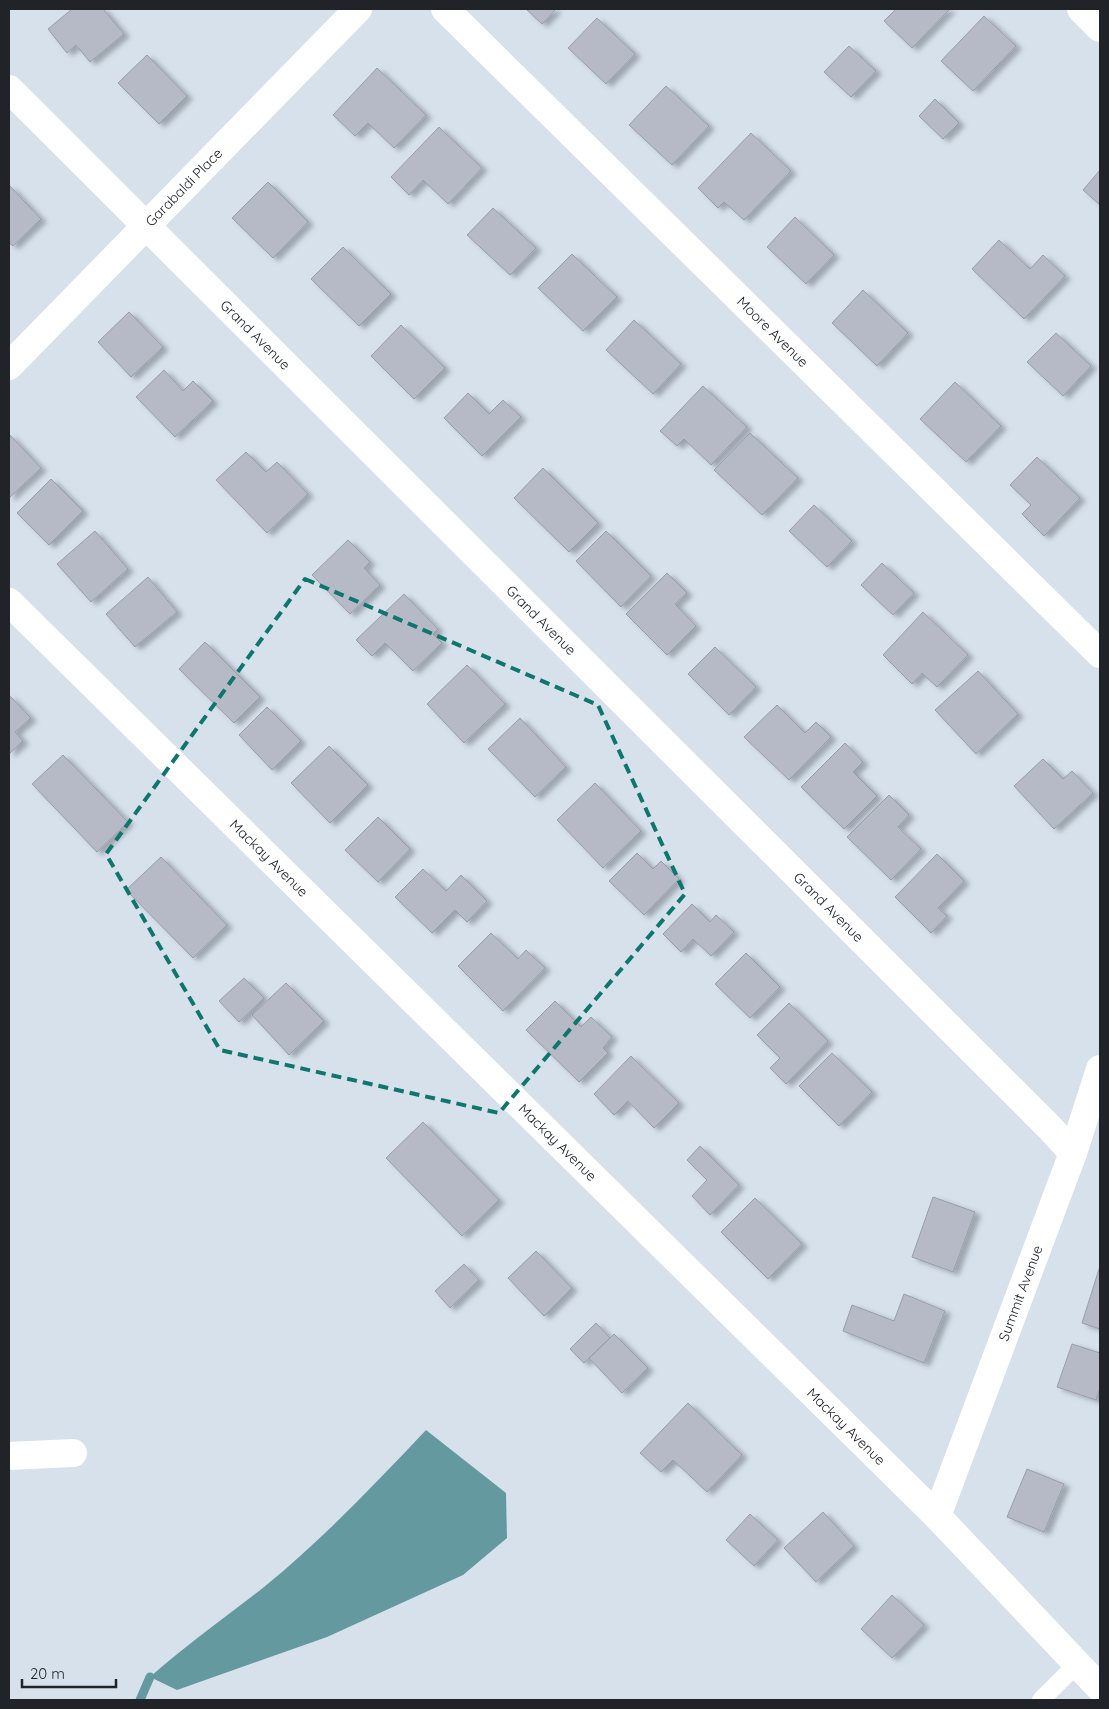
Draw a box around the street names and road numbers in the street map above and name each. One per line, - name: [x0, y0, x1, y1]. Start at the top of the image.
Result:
- street label: Garabaldi Place: [141, 144, 226, 230]
- street label: Moore Avenue: [733, 293, 812, 371]
- street label: Grand Avenue: [216, 296, 294, 374]
- street label: Grand Avenue: [502, 581, 580, 659]
- street label: Mackay Avenue: [226, 816, 312, 901]
- street label: Grand Avenue: [790, 868, 868, 946]
- street label: Mackay Avenue: [515, 1100, 601, 1185]
- street label: Summit Avenue: [994, 1243, 1047, 1344]
- street label: Mackay Avenue: [803, 1384, 889, 1469]

